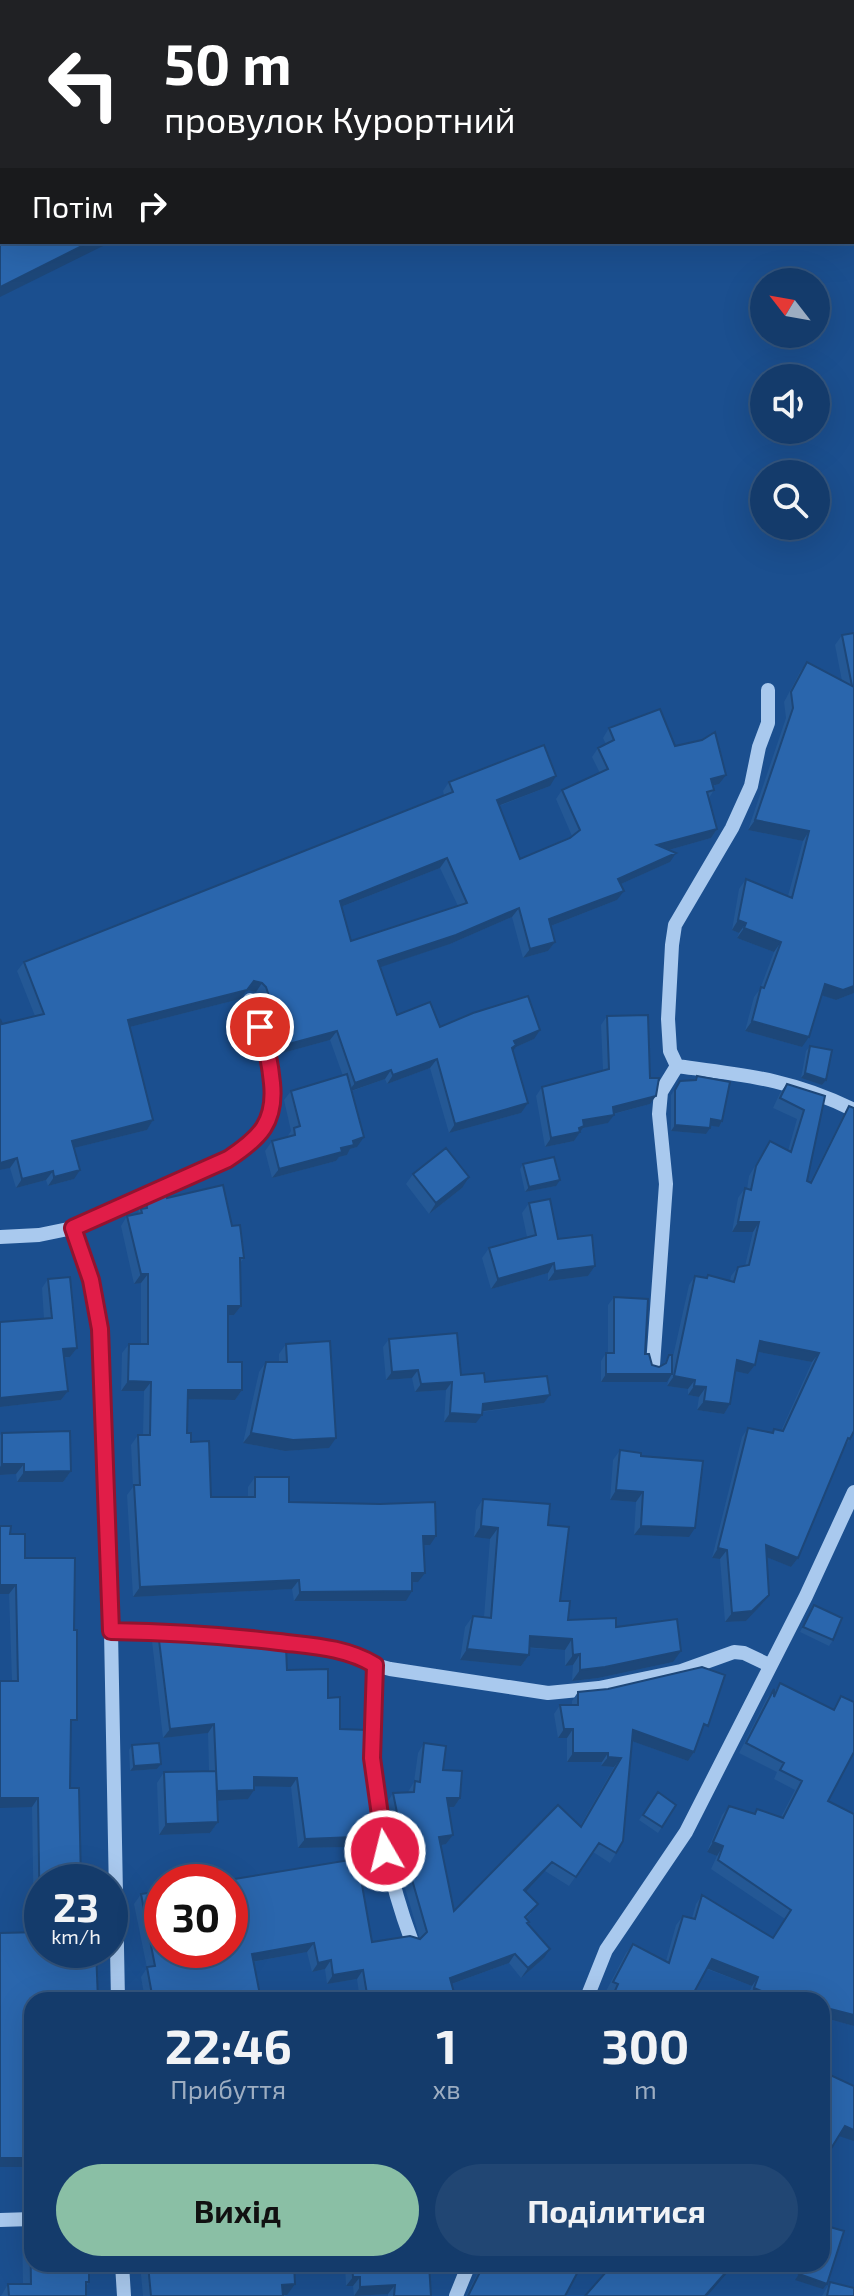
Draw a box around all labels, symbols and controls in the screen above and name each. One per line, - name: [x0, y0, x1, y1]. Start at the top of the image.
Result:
- text: 50 m: [164, 29, 292, 96]
- icon: left: [32, 32, 136, 136]
- text: провулок Курортний: [164, 97, 516, 140]
- icon: right: [130, 184, 174, 228]
- text: Потім: [32, 188, 114, 224]
- north arrow: [750, 268, 830, 348]
- map controls: [750, 268, 830, 540]
- button: sound: [750, 364, 830, 444]
- button: search: [750, 460, 830, 540]
- pin: [226, 993, 294, 1061]
- icon: arrive: [238, 1005, 282, 1049]
- position arrow: [343, 1809, 427, 1893]
- speed limit sign: 30: [144, 1864, 248, 1968]
- text: 23: [53, 1882, 99, 1930]
- text: km/h: [51, 1924, 101, 1948]
- text: 22:46: [165, 2016, 292, 2074]
- text: 1: [436, 2016, 457, 2074]
- text: 300: [601, 2016, 689, 2074]
- text: Прибуття: [170, 2073, 286, 2104]
- text: хв: [432, 2073, 461, 2104]
- text: m: [634, 2073, 657, 2104]
- button: Вихід: [56, 2164, 419, 2256]
- button: Поділитися: [435, 2164, 798, 2256]

